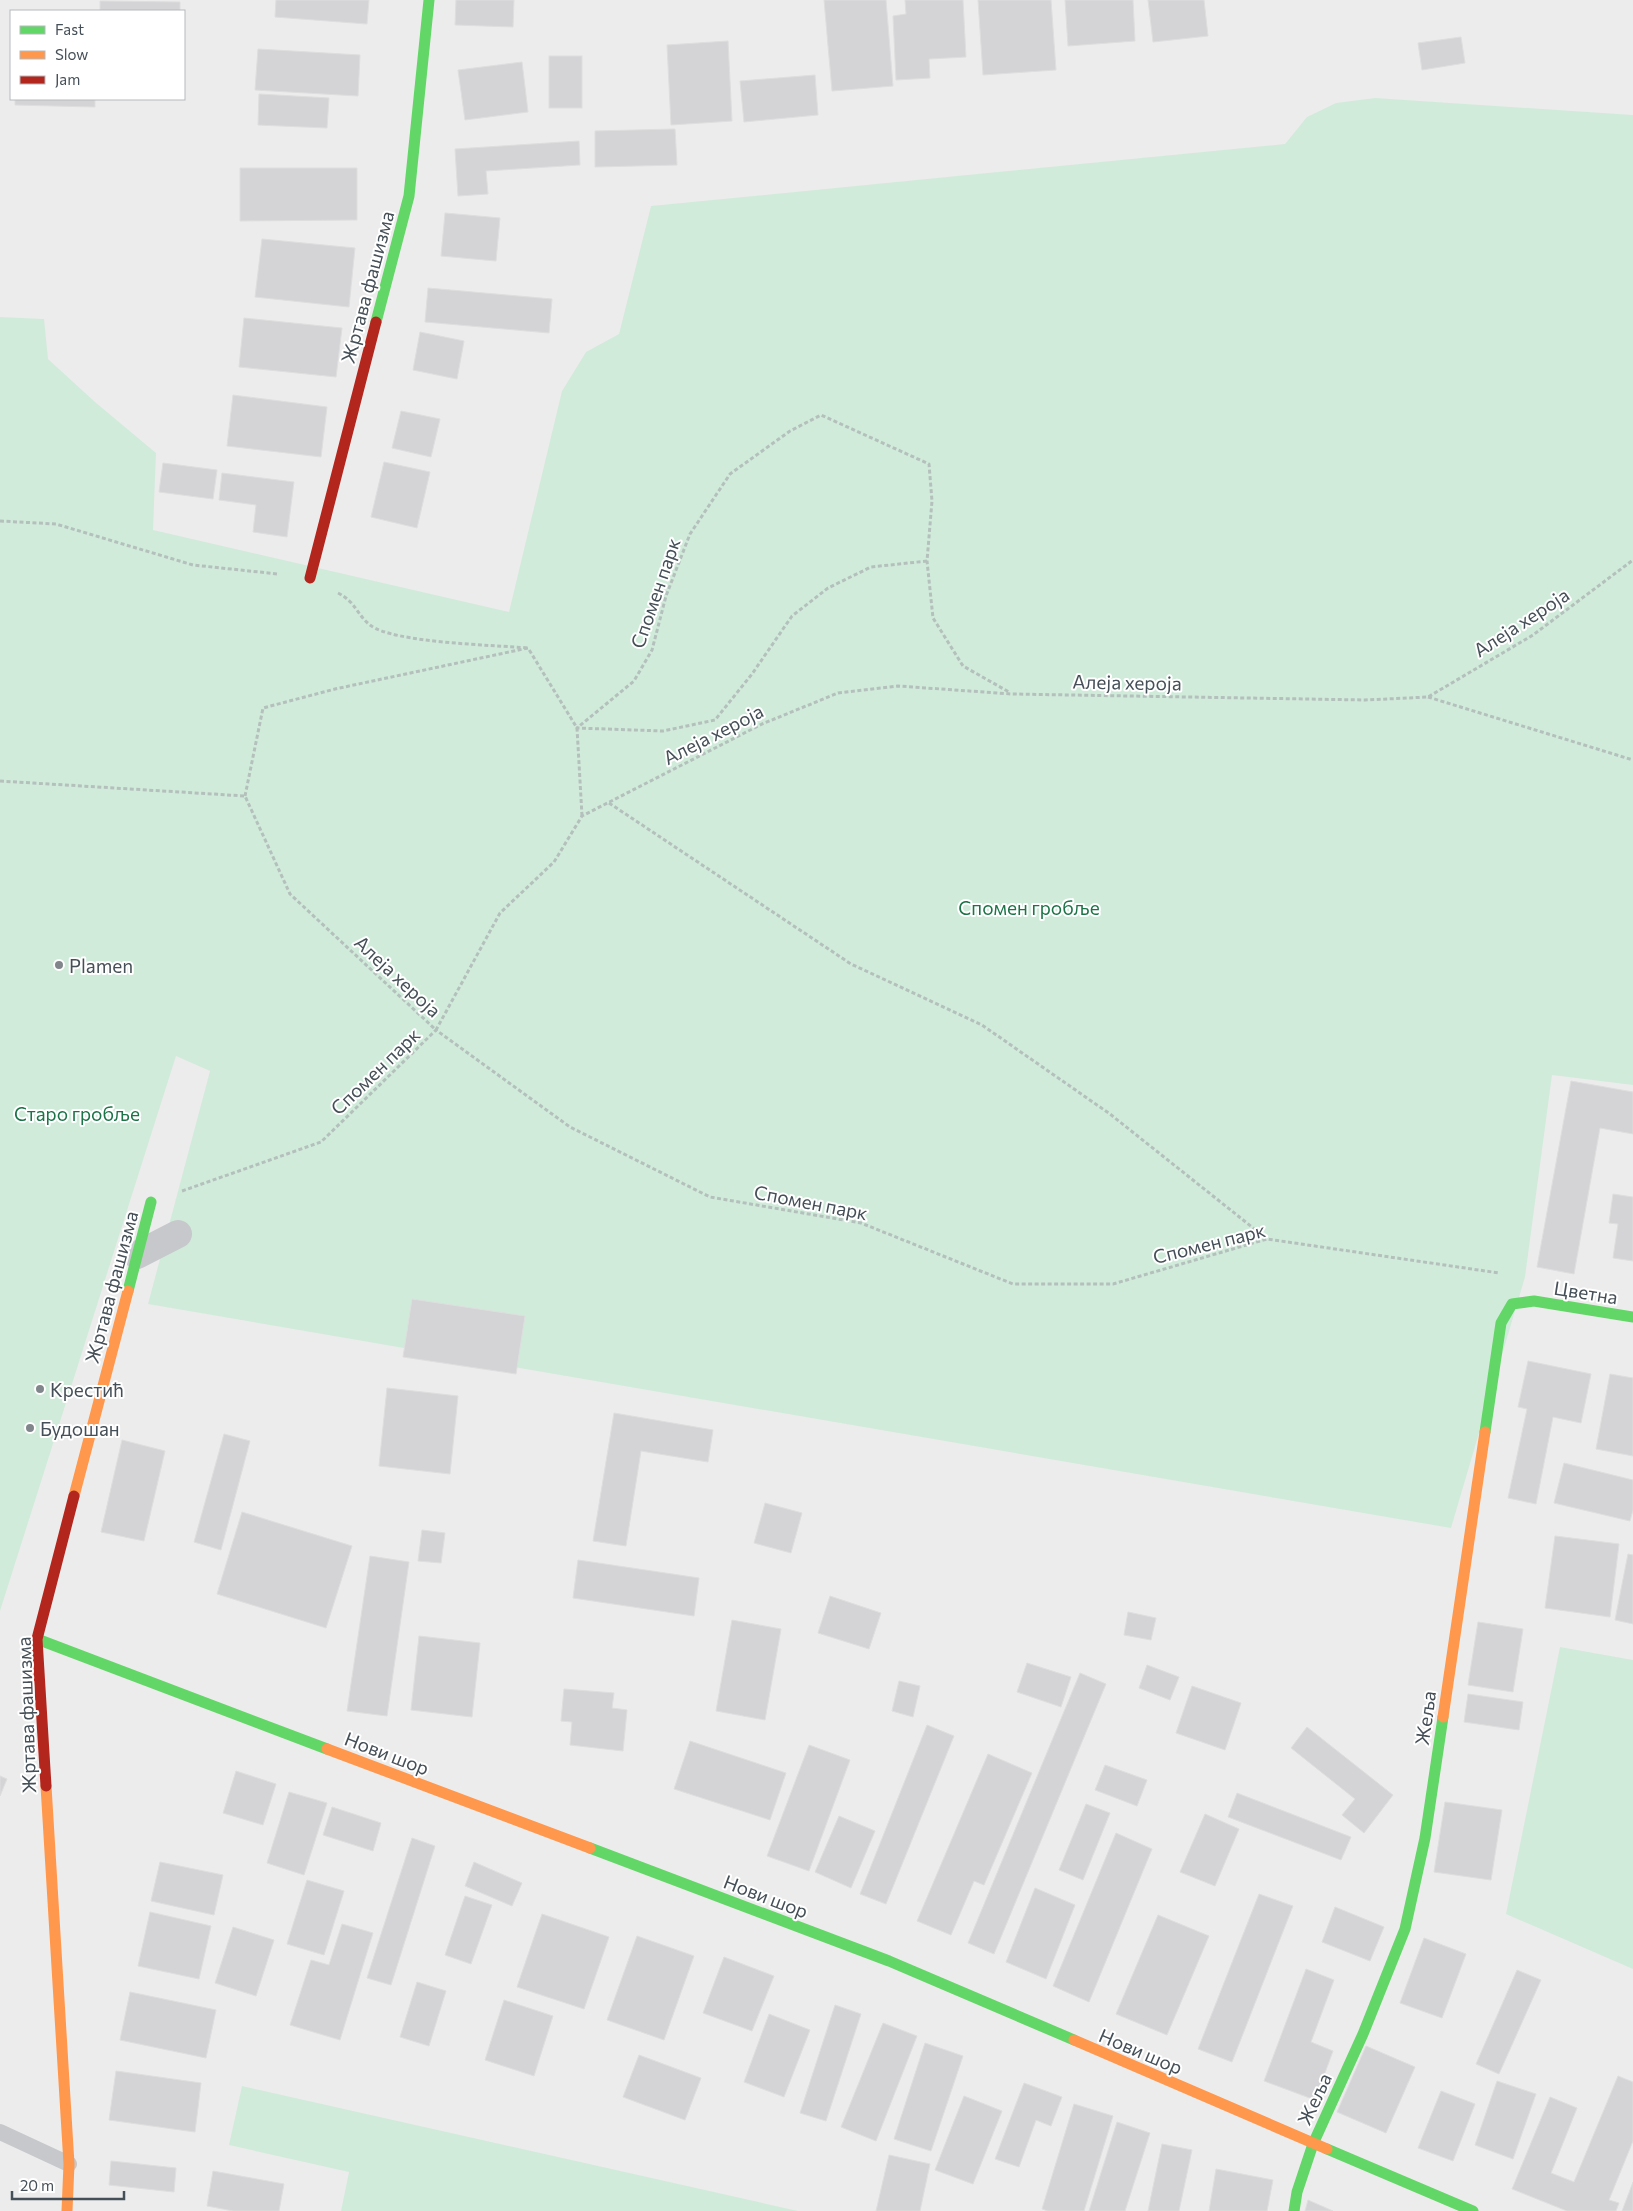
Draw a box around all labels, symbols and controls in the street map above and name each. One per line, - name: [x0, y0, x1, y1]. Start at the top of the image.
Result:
- legend: [10, 10, 185, 100]
- text: Fast: [55, 20, 84, 38]
- text: Slow: [55, 45, 88, 63]
- text: Jam: [55, 70, 80, 88]
- street label: Жртава фашизма: [336, 208, 398, 366]
- street label: Спомен парк: [625, 535, 685, 651]
- street label: Алеја хероја: [1469, 583, 1573, 661]
- street label: Алеја хероја: [1072, 670, 1182, 694]
- street label: Алеја хероја: [659, 699, 767, 769]
- park label: Спомен гробље: [958, 896, 1100, 919]
- street label: Алеја хероја: [350, 930, 446, 1022]
- place label: Plamen: [69, 954, 133, 977]
- marker: Plamen: [53, 959, 65, 971]
- street label: Спомен парк: [326, 1023, 424, 1119]
- park label: Старо гробље: [14, 1102, 140, 1125]
- street label: Спомен парк: [752, 1180, 870, 1224]
- street label: Жртава фашизма: [80, 1208, 142, 1366]
- street label: Спомен парк: [1150, 1218, 1268, 1268]
- street label: Цветна: [1552, 1276, 1620, 1308]
- place label: Крестић: [50, 1378, 124, 1401]
- marker: Крестић: [34, 1383, 46, 1395]
- place label: Будошан: [40, 1417, 120, 1440]
- marker: Будошан: [24, 1422, 36, 1434]
- street label: Жртава фашизма: [12, 1636, 40, 1794]
- street label: Жеља: [1410, 1689, 1440, 1747]
- street label: Нови шор: [342, 1726, 432, 1780]
- street label: Нови шор: [721, 1869, 811, 1923]
- street label: Нови шор: [1096, 2023, 1186, 2079]
- street label: Жеља: [1292, 2069, 1336, 2129]
- scale bar: [12, 2168, 125, 2200]
- text: 20 m: [20, 2176, 54, 2194]

